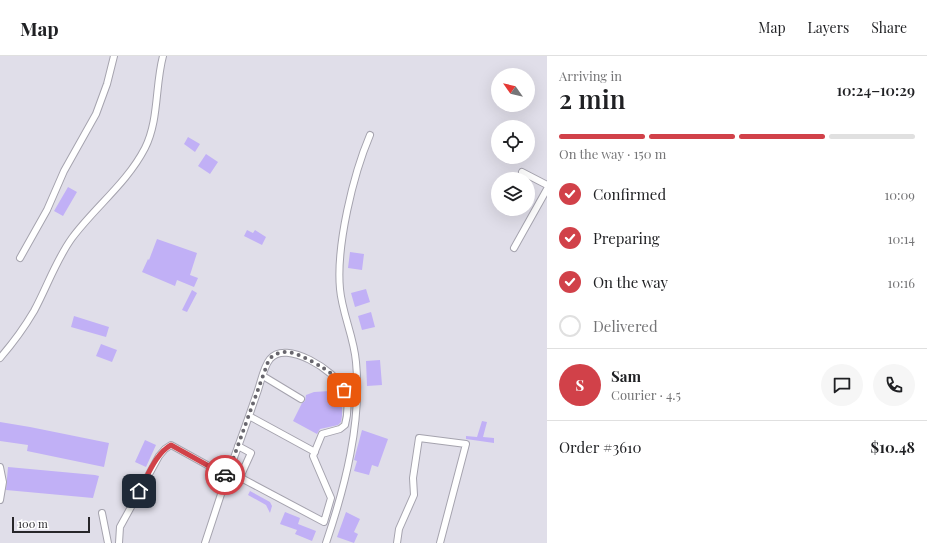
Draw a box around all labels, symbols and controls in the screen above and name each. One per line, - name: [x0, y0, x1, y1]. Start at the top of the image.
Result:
- text: Map: [20, 15, 59, 41]
- text: Map: [758, 18, 786, 37]
- text: Layers: [808, 18, 849, 37]
- text: Share: [871, 18, 907, 37]
- text: Arriving in: [559, 67, 622, 84]
- north arrow: [491, 68, 535, 112]
- map controls: [491, 68, 535, 216]
- text: 10:24–10:29: [836, 80, 915, 100]
- text: 2 min: [559, 81, 625, 116]
- button: locate: [491, 120, 535, 164]
- text: On the way · 150 m: [559, 145, 666, 162]
- button: layers: [491, 172, 535, 216]
- icon: check: [559, 183, 581, 205]
- text: Confirmed: [593, 184, 666, 204]
- text: 10:09: [885, 186, 915, 203]
- icon: check: [559, 227, 581, 249]
- text: Preparing: [593, 228, 660, 248]
- text: 10:14: [888, 230, 915, 247]
- icon: check: [559, 271, 581, 293]
- text: On the way: [593, 272, 668, 292]
- text: 10:16: [887, 274, 915, 291]
- text: Delivered: [593, 316, 658, 336]
- button: chat: [821, 364, 863, 406]
- button: phone: [873, 364, 915, 406]
- text: Sam: [611, 366, 641, 386]
- pin: [327, 373, 361, 407]
- text: S: [576, 375, 584, 395]
- icon: bag: [333, 379, 355, 401]
- text: Courier · 4.5: [611, 386, 681, 403]
- text: Order #3610: [559, 437, 642, 457]
- text: $10.48: [871, 437, 915, 457]
- courier: [205, 455, 245, 495]
- icon: car: [214, 464, 236, 486]
- pin: [122, 474, 156, 508]
- icon: home: [128, 480, 150, 502]
- scale bar: [12, 515, 90, 534]
- text: 100 m: [18, 516, 48, 531]

